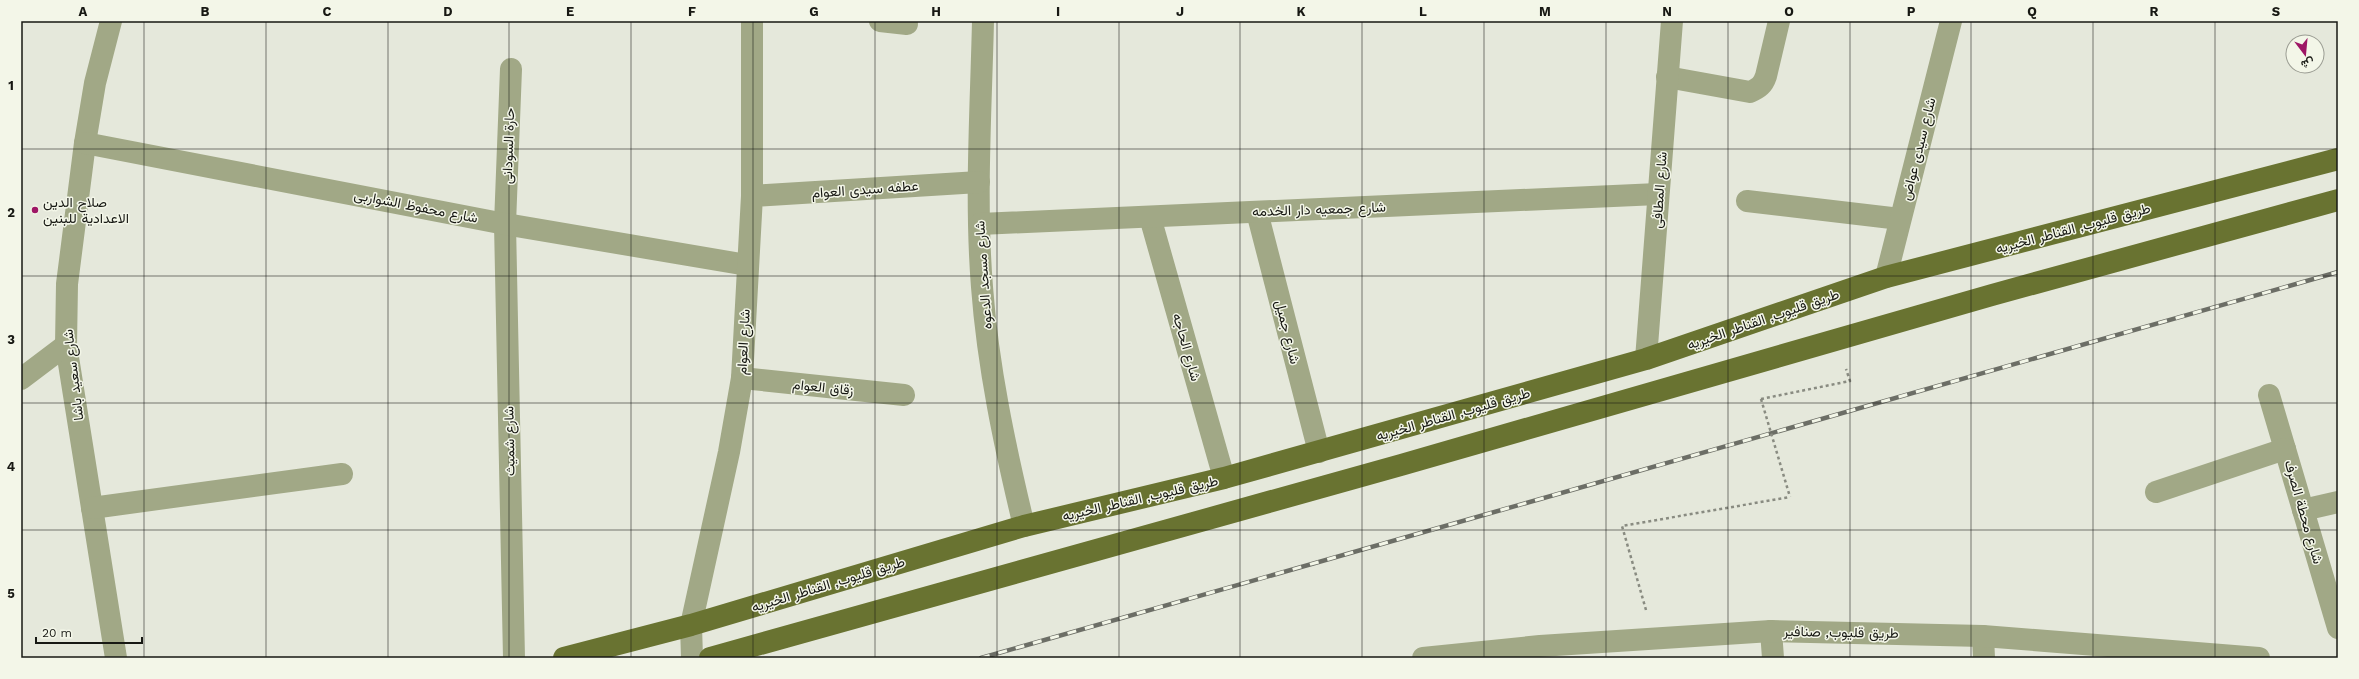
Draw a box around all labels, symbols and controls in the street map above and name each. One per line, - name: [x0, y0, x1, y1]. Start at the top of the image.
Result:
- text: A: [79, 4, 88, 19]
- text: B: [201, 4, 210, 19]
- text: C: [323, 4, 332, 19]
- text: D: [443, 4, 453, 19]
- text: E: [566, 4, 574, 19]
- text: F: [688, 4, 696, 19]
- text: G: [809, 4, 819, 19]
- text: H: [931, 4, 941, 19]
- text: I: [1056, 4, 1060, 19]
- text: J: [1176, 4, 1184, 19]
- text: K: [1296, 4, 1306, 19]
- text: L: [1419, 4, 1427, 19]
- text: M: [1539, 4, 1551, 19]
- text: N: [1662, 4, 1672, 19]
- text: O: [1784, 4, 1794, 19]
- text: P: [1907, 4, 1916, 19]
- text: Q: [2027, 4, 2037, 19]
- text: R: [2150, 4, 2159, 19]
- text: S: [2272, 4, 2281, 19]
- north arrow: [2285, 34, 2325, 74]
- text: ش: [2299, 55, 2316, 71]
- text: 1: [8, 78, 14, 93]
- street label: شارع سيدى عواض: [1897, 96, 1941, 203]
- street label: حارة السودانى: [499, 108, 518, 184]
- street label: شارع المطافى: [1648, 151, 1673, 229]
- street label: عطفه سيدى العوام: [811, 177, 919, 202]
- street label: شارع محفوظ الشواربى: [352, 186, 479, 229]
- place label: صلاح الدين الاعدادية للبنين: [43, 194, 129, 227]
- street label: شارع جمعيه دار الخدمه: [1252, 199, 1386, 222]
- street label: طريق قليوب, القناطر الخيريه: [1994, 200, 2152, 257]
- text: 2: [7, 205, 15, 220]
- marker: صلاح الدين الاعدادية للبنين: [30, 205, 40, 215]
- street label: شارع مسجد الدعوه: [971, 220, 998, 330]
- street label: طريق قليوب, القناطر الخيريه: [1685, 285, 1841, 353]
- street label: شارع جميل: [1269, 298, 1304, 366]
- street label: شارع العوام: [733, 309, 756, 376]
- street label: شارع الحاجه: [1167, 311, 1204, 384]
- street label: شارع سعيد باشا: [59, 328, 90, 422]
- text: 3: [7, 332, 15, 347]
- street label: زقاق العوام: [791, 376, 855, 399]
- street label: طريق قليوب, القناطر الخيريه: [1374, 384, 1532, 445]
- street label: شارع شميث: [500, 406, 521, 476]
- street label: شارع محطة الصرف: [2279, 458, 2326, 567]
- text: 4: [7, 459, 16, 474]
- street label: طريق قليوب, القناطر الخيريه: [1061, 472, 1220, 525]
- street label: طريق قليوب, القناطر الخيريه: [749, 553, 907, 616]
- text: 5: [7, 586, 15, 601]
- scale bar: [36, 619, 142, 645]
- street label: طريق قليوب, صنافير: [1782, 623, 1899, 642]
- text: 20 m: [42, 626, 72, 640]

